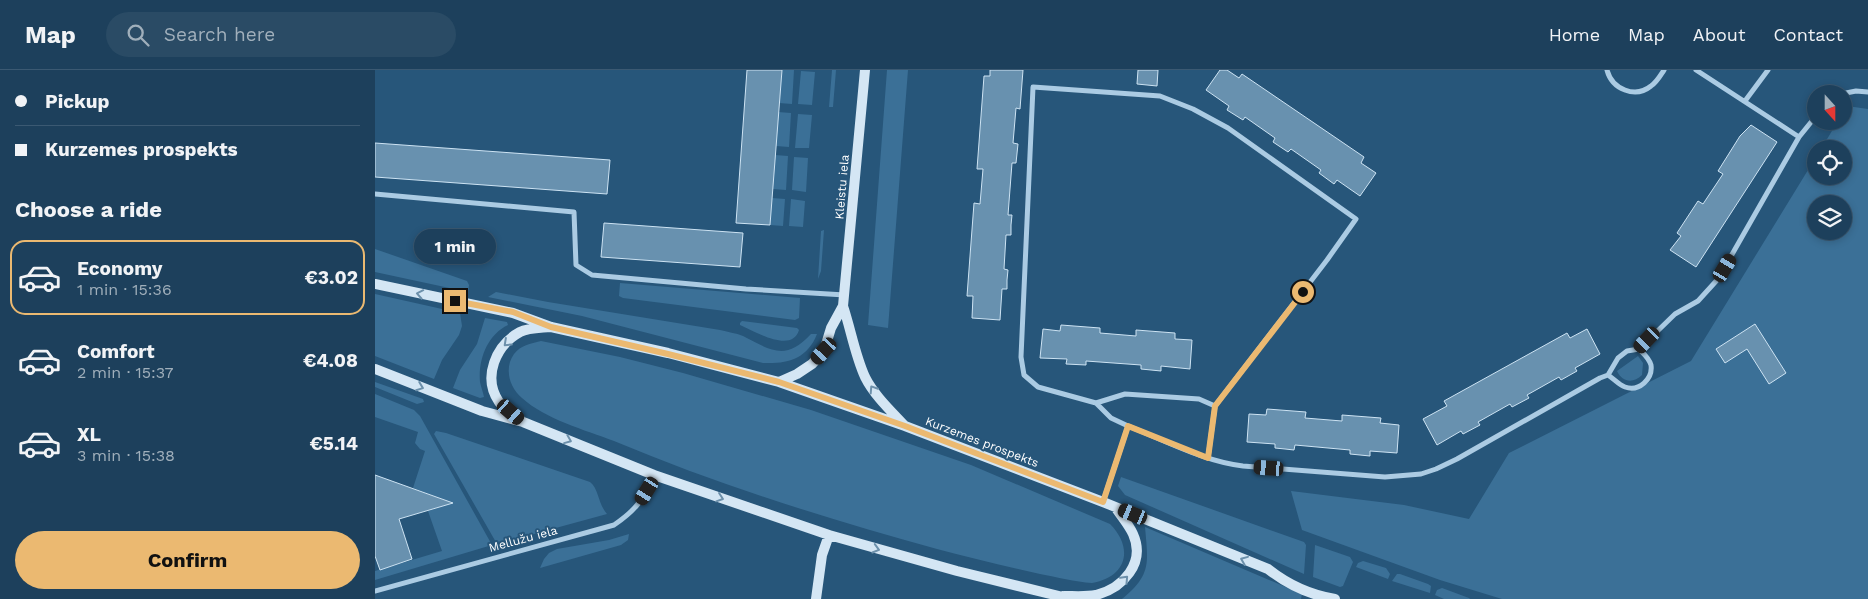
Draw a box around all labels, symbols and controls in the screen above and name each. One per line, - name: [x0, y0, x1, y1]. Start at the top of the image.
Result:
- search box: [106, 12, 456, 57]
- text: Map: [25, 21, 76, 49]
- icon: search: [124, 21, 152, 49]
- text: Search here: [164, 23, 275, 46]
- text: Home: [1549, 24, 1600, 45]
- text: Map: [1628, 24, 1665, 45]
- text: About: [1693, 24, 1745, 45]
- text: Contact: [1773, 24, 1843, 45]
- north arrow: [1807, 85, 1853, 130]
- map controls: [1807, 85, 1852, 240]
- text: Pickup: [45, 90, 109, 113]
- text: Kurzemes prospekts: [45, 138, 238, 161]
- button: locate: [1807, 140, 1852, 185]
- street label: Kleistu iela: [832, 154, 852, 220]
- button: layers: [1807, 195, 1852, 240]
- text: Choose a ride: [15, 197, 162, 222]
- callout: 1 min: [414, 228, 496, 264]
- text: 1 min: [434, 237, 476, 256]
- car: [1710, 251, 1739, 285]
- icon: car: [17, 255, 62, 300]
- text: Economy: [77, 257, 162, 280]
- text: €3.02: [305, 266, 358, 289]
- text: 1 min · 15:36: [77, 280, 172, 299]
- route start: [1292, 281, 1314, 303]
- one-way arrow: [415, 289, 424, 300]
- route end: [444, 290, 466, 312]
- car: [1631, 324, 1662, 356]
- car: [808, 335, 839, 367]
- one-way arrow: [504, 337, 513, 346]
- icon: car: [17, 338, 62, 383]
- text: Comfort: [77, 340, 155, 363]
- text: €4.08: [303, 349, 358, 372]
- text: 2 min · 15:37: [77, 363, 173, 382]
- one-way arrow: [416, 381, 424, 391]
- one-way arrow: [870, 385, 879, 394]
- car: [494, 396, 527, 428]
- street label: Kurzemes prospekts: [923, 414, 1041, 470]
- icon: car: [17, 421, 62, 466]
- text: XL: [77, 423, 101, 446]
- text: €5.14: [310, 432, 358, 455]
- one-way arrow: [563, 434, 572, 445]
- text: 3 min · 15:38: [77, 446, 175, 465]
- car: [1253, 459, 1284, 477]
- car: [632, 474, 661, 508]
- one-way arrow: [715, 492, 724, 502]
- car: [1116, 501, 1149, 527]
- street label: Mellužu iela: [487, 523, 559, 555]
- button: Confirm: [15, 531, 360, 589]
- one-way arrow: [871, 543, 879, 553]
- one-way arrow: [1240, 555, 1249, 566]
- one-way arrow: [1119, 575, 1128, 584]

